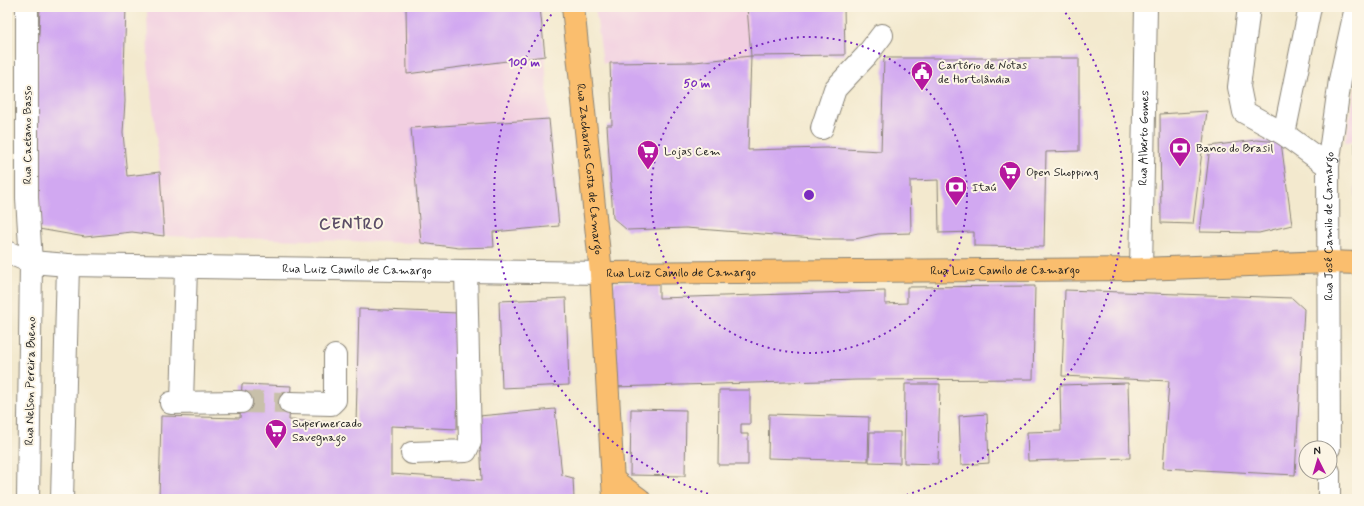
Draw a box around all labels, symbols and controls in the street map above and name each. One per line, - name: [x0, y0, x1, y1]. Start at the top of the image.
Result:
- text: 100 m: [508, 55, 541, 71]
- place label: Cartório de Notas de Hortolândia: [938, 58, 1028, 88]
- public building icon: Cartório de Notas de Hortolândia: [909, 59, 935, 92]
- text: 50 m: [684, 76, 711, 92]
- street label: Rua Zacharias Costa de Camargo: [572, 83, 606, 256]
- street label: Rua Caetano Basso: [20, 86, 36, 184]
- street label: Rua Alberto Gomes: [1136, 90, 1153, 186]
- bank icon: Banco do Brasil: [1167, 135, 1193, 168]
- supermarket icon: Lojas Cem: [635, 138, 661, 171]
- place label: Banco do Brasil: [1196, 141, 1273, 157]
- place label: Lojas Cem: [664, 144, 721, 160]
- street label: Rua José Camilo de Camargo: [1321, 151, 1339, 301]
- supermarket icon: Open Shopping: [997, 159, 1023, 192]
- place label: Open Shopping: [1026, 165, 1098, 181]
- bank icon: Itaú: [943, 174, 969, 207]
- place label: Itaú: [972, 180, 997, 196]
- centre of rings: [802, 188, 816, 202]
- district label: CENTRO: [319, 214, 385, 235]
- street label: Rua Luiz Camilo de Camargo: [282, 261, 432, 279]
- street label: Rua Luiz Camilo de Camargo: [930, 262, 1080, 280]
- street label: Rua Luiz Camilo de Camargo: [606, 265, 756, 282]
- street label: Rua Nelson Pereira Bueno: [22, 316, 40, 446]
- place label: Supermercado Savegnago: [292, 416, 362, 447]
- supermarket icon: Supermercado Savegnago: [263, 417, 289, 450]
- north arrow: [1298, 440, 1338, 480]
- text: N: [1313, 444, 1321, 458]

